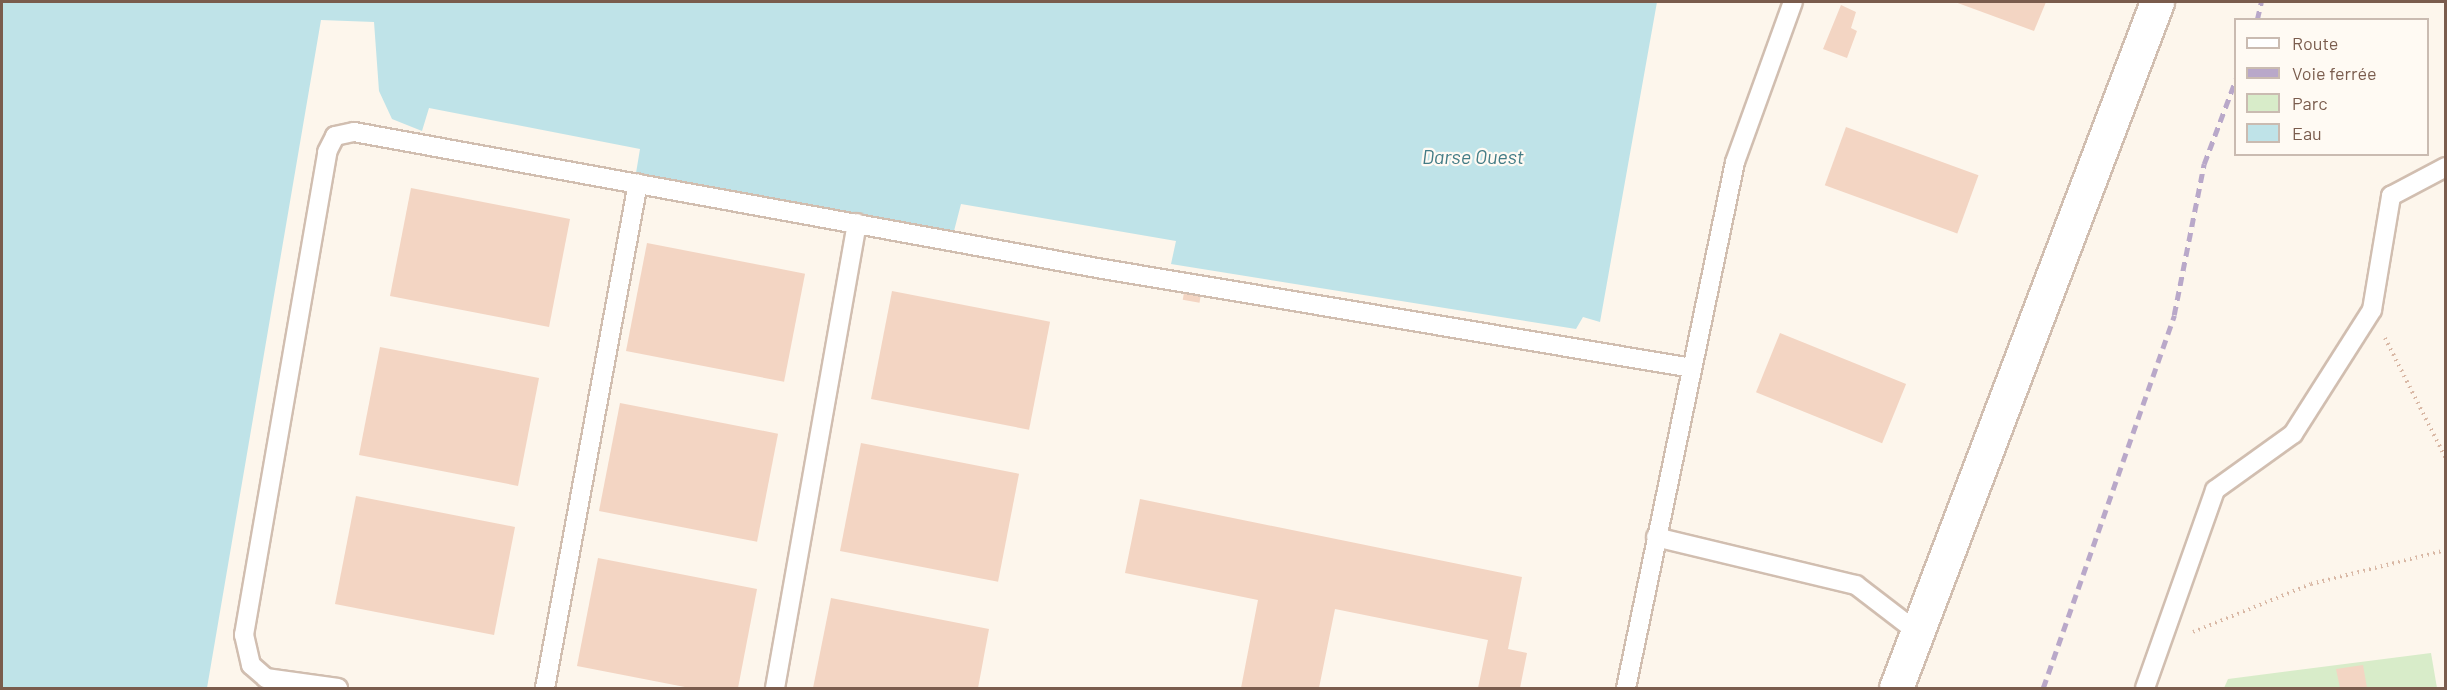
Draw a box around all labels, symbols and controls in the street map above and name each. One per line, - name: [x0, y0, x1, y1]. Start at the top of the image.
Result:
- legend: [2234, 18, 2429, 156]
- text: Route: [2292, 32, 2338, 54]
- text: Voie ferrée: [2292, 62, 2377, 84]
- text: Parc: [2292, 92, 2328, 114]
- text: Eau: [2292, 122, 2322, 144]
- water label: Darse Ouest: [1422, 144, 1524, 168]

